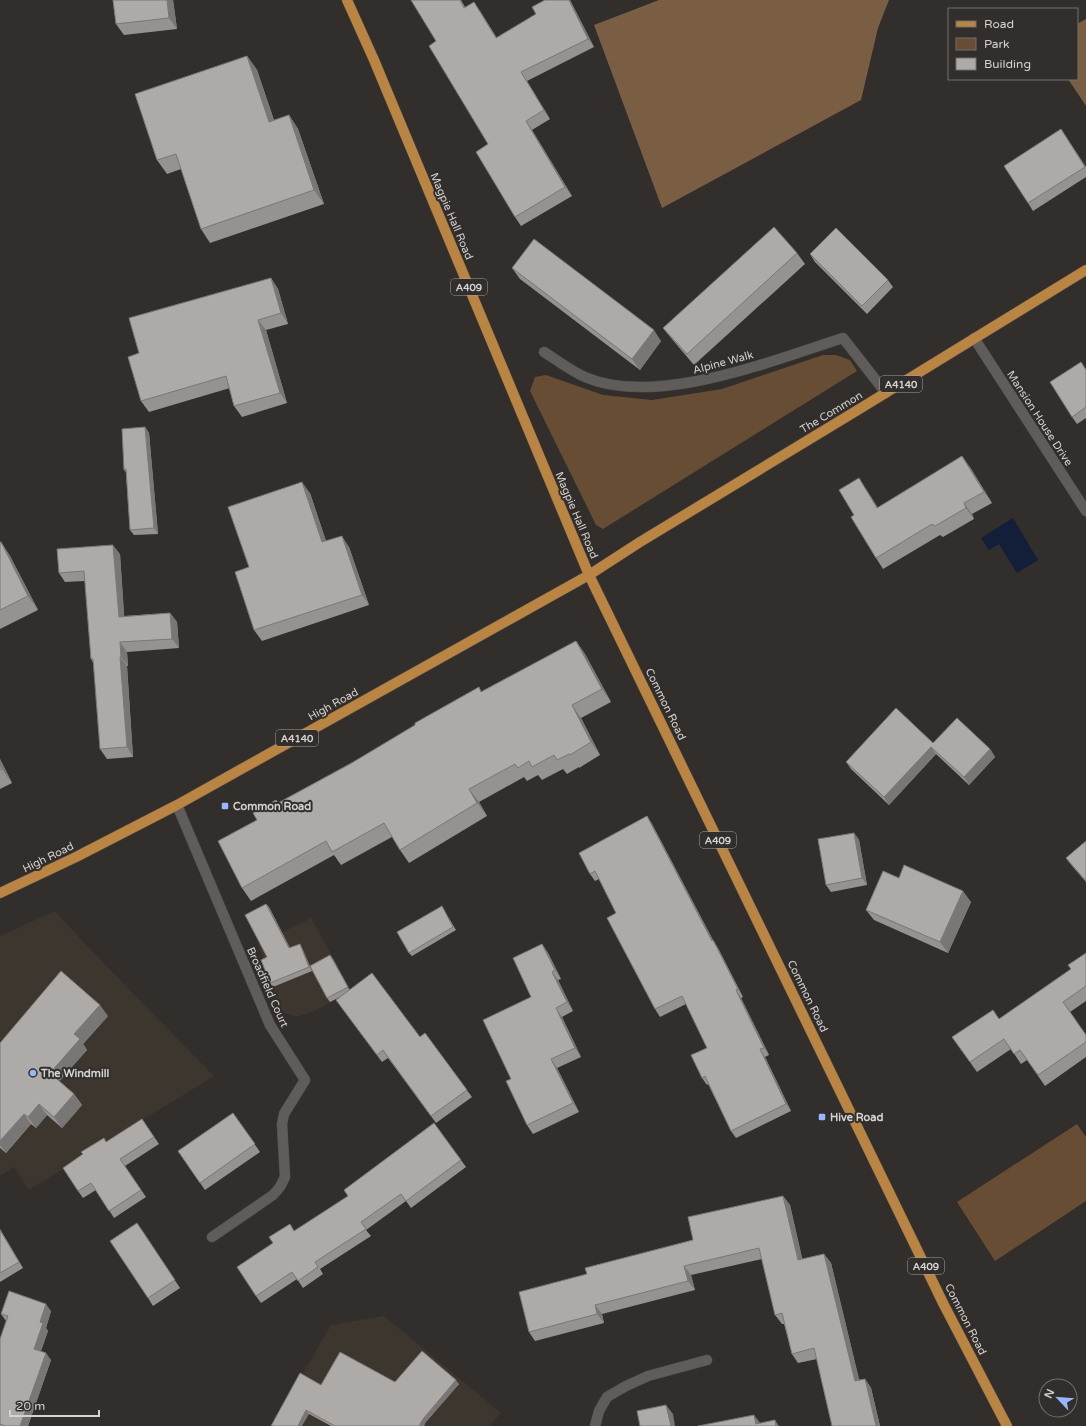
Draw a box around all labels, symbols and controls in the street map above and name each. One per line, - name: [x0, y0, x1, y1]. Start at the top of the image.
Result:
- legend: [948, 8, 1078, 80]
- text: Road: [984, 17, 1014, 31]
- text: Park: [984, 37, 1010, 51]
- text: Building: [984, 57, 1031, 71]
- street label: Magpie Hall Road: [427, 171, 476, 262]
- road number: A409: [451, 279, 487, 295]
- street label: Alpine Walk: [692, 348, 755, 377]
- street label: Mansion House Drive: [1004, 368, 1075, 468]
- road number: A4140: [880, 376, 922, 392]
- street label: The Common: [798, 389, 865, 436]
- street label: Magpie Hall Road: [552, 470, 601, 561]
- street label: Common Road: [643, 666, 689, 742]
- street label: High Road: [306, 685, 361, 723]
- road number: A4140: [276, 730, 318, 746]
- place label: Common Road: [233, 800, 311, 813]
- marker: Common Road: [220, 801, 230, 811]
- road number: A409: [700, 832, 736, 848]
- street label: High Road: [21, 840, 76, 875]
- street label: Broadfield Court: [244, 945, 291, 1029]
- street label: Common Road: [785, 958, 831, 1034]
- place label: The Windmill: [40, 1067, 109, 1080]
- marker: The Windmill: [28, 1068, 38, 1078]
- place label: Hive Road: [830, 1111, 883, 1124]
- marker: Hive Road: [817, 1112, 827, 1122]
- road number: A409: [908, 1258, 944, 1274]
- street label: Common Road: [942, 1281, 989, 1357]
- north arrow: [1038, 1378, 1078, 1418]
- text: N: [1042, 1387, 1057, 1401]
- scale bar: [10, 1392, 99, 1418]
- text: 20 m: [16, 1399, 45, 1413]

